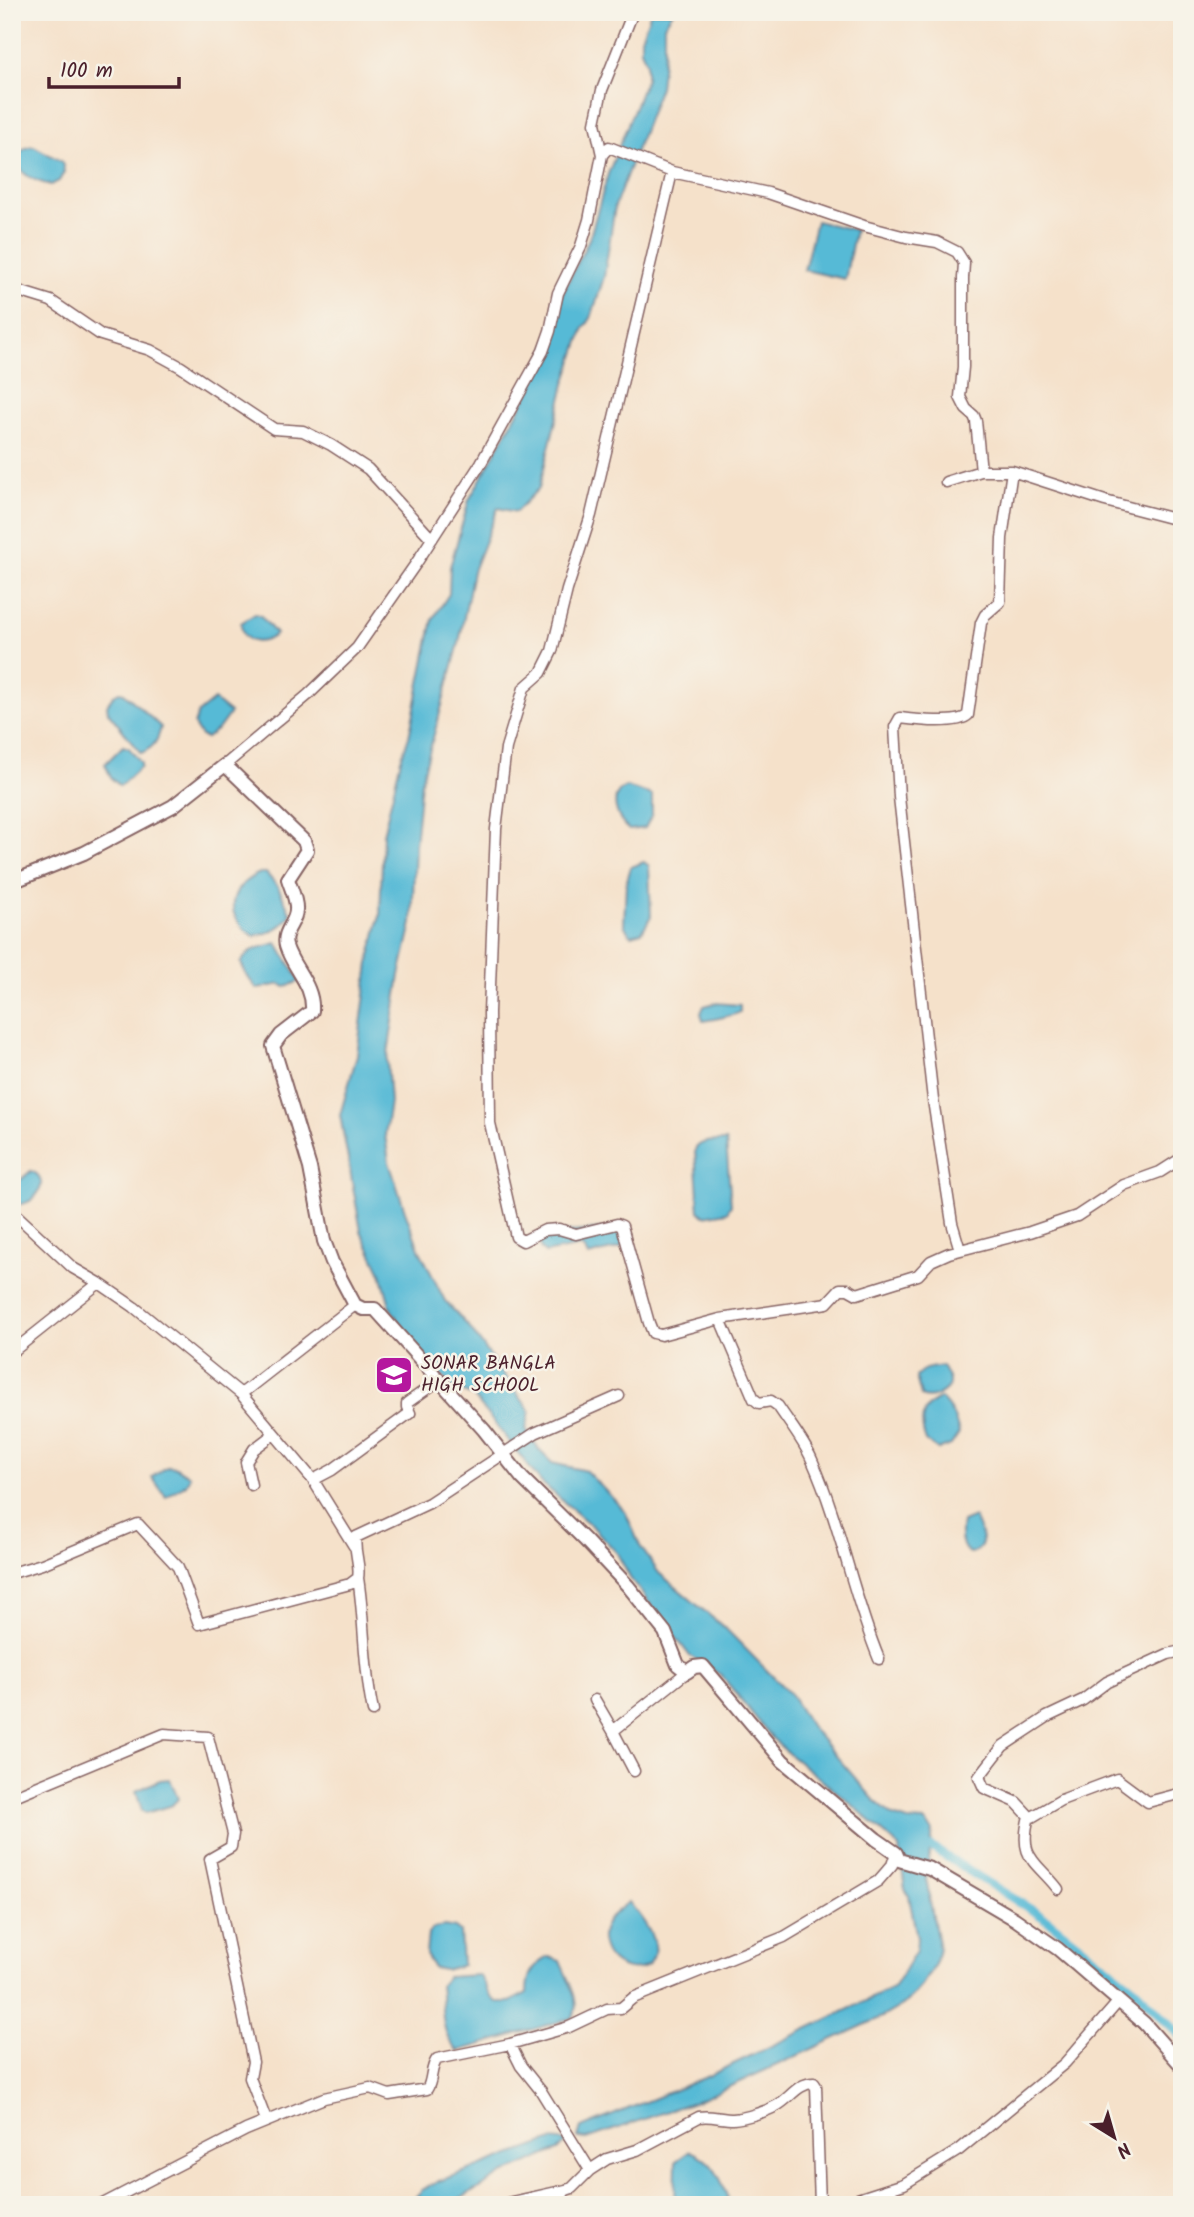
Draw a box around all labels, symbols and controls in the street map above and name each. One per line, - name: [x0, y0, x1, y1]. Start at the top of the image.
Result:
- scale bar: [49, 46, 178, 90]
- text: 100 m: [60, 55, 113, 88]
- place label: SONAR BANGLA HIGH SCHOOL: [421, 1349, 556, 1401]
- school or university icon: SONAR BANGLA HIGH SCHOOL: [373, 1354, 415, 1396]
- north arrow: [1078, 2102, 1148, 2172]
- text: N: [1109, 2133, 1137, 2165]

